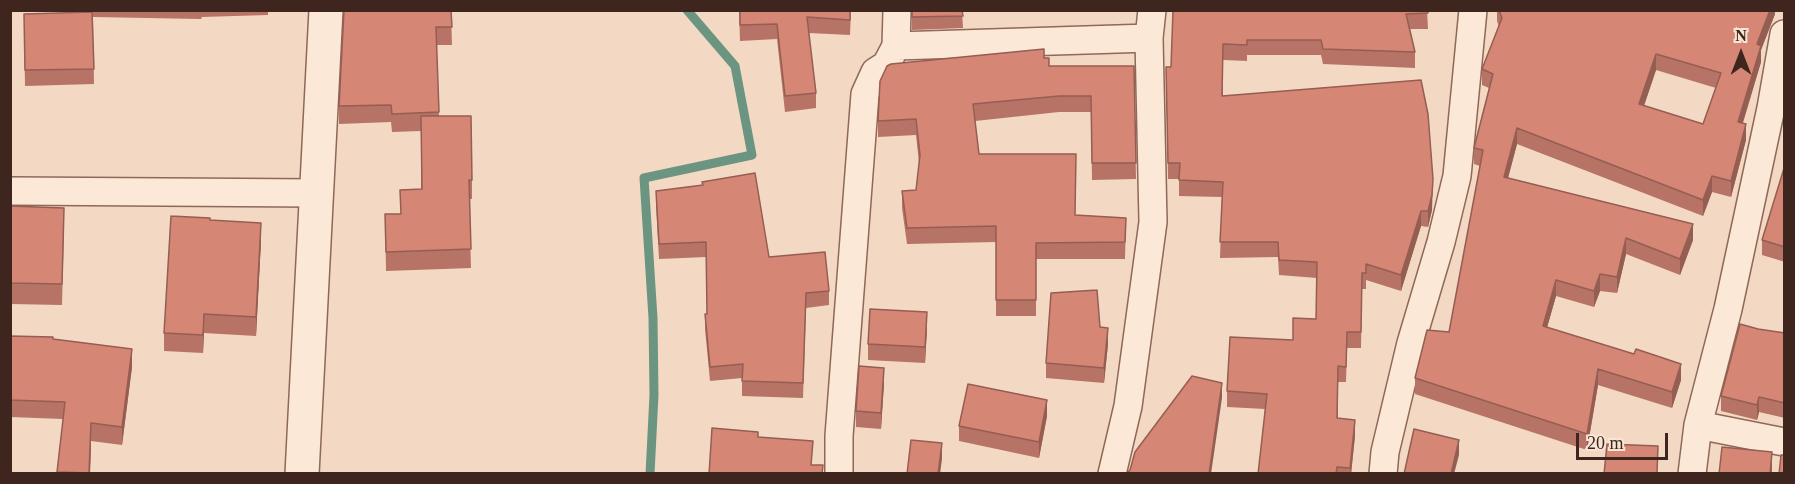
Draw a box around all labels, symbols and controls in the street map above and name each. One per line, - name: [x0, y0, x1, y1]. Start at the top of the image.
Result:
- north arrow: [1711, 24, 1771, 84]
- text: N: [1735, 27, 1747, 44]
- scale bar: [1579, 421, 1670, 459]
- text: 20 m: [1587, 433, 1624, 453]

